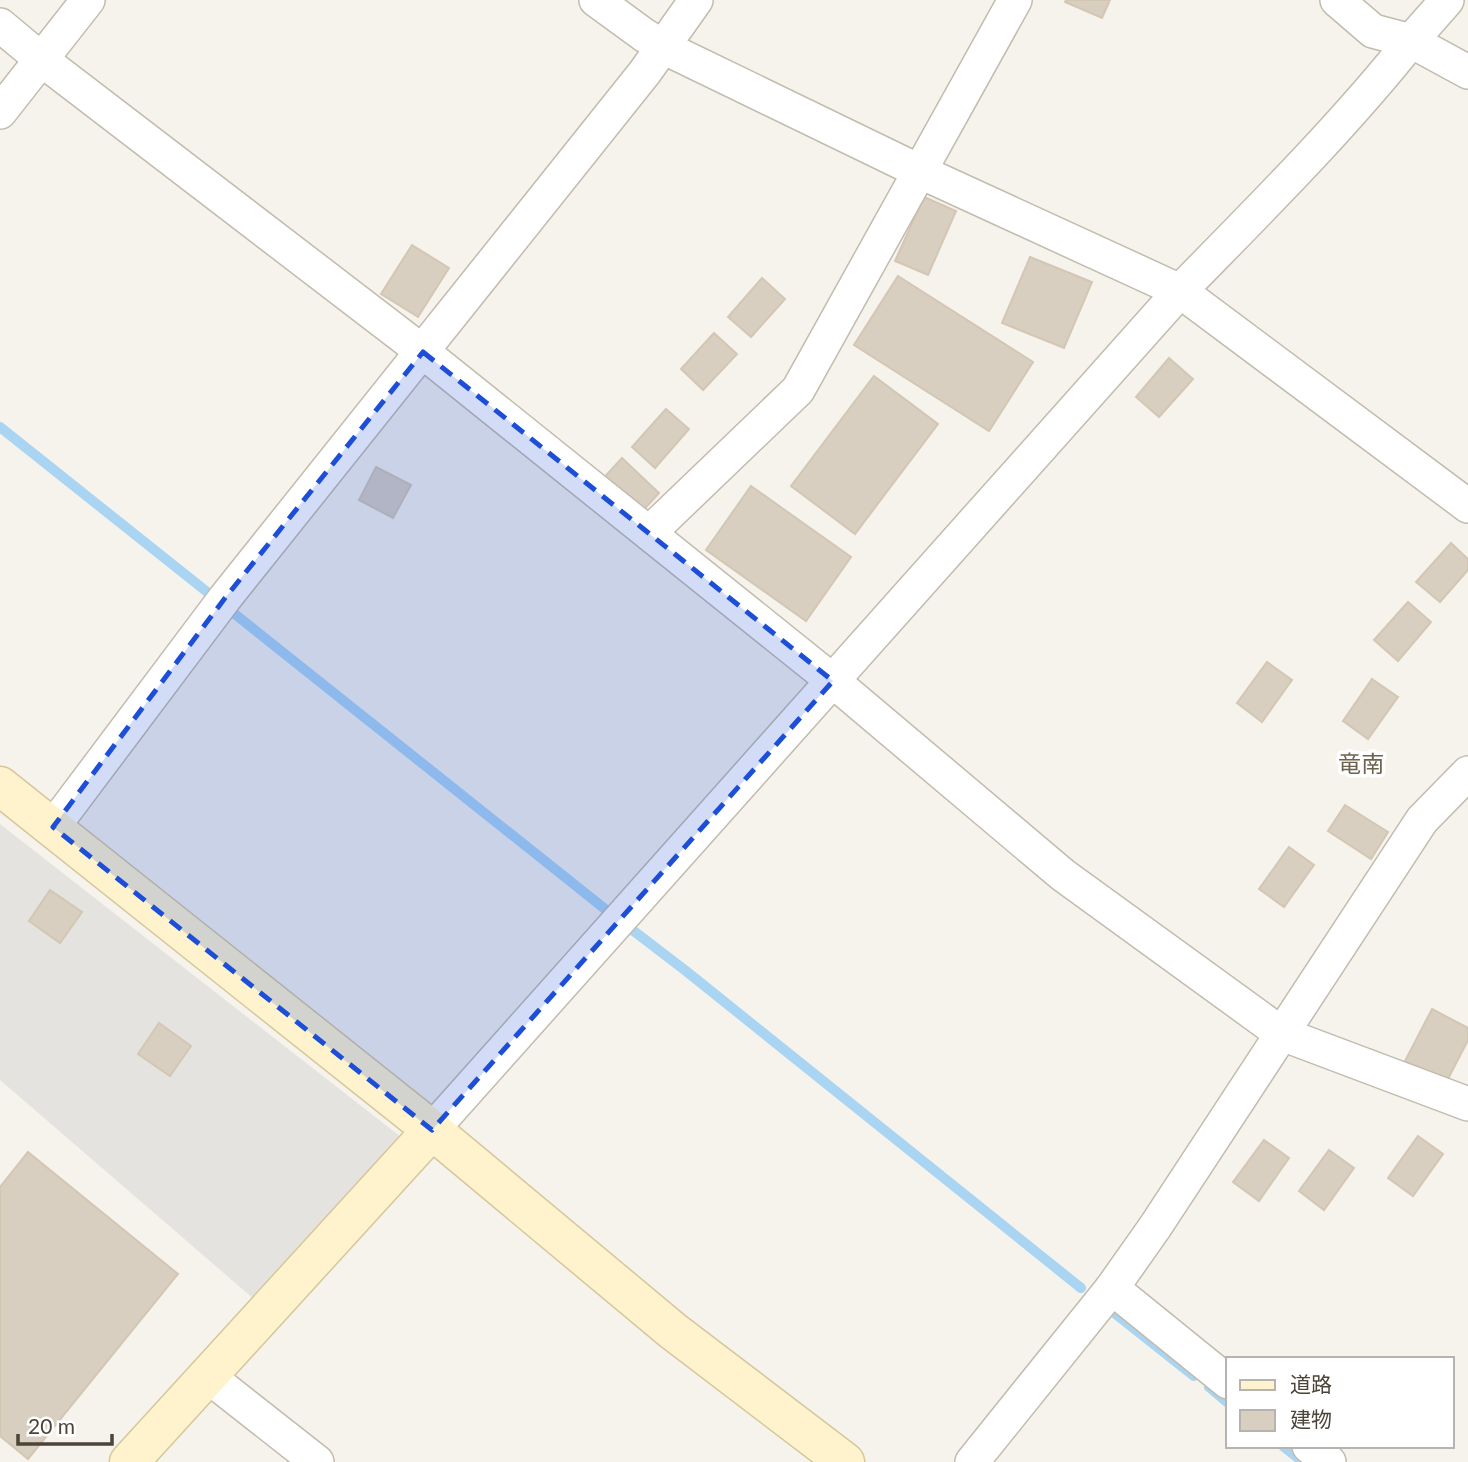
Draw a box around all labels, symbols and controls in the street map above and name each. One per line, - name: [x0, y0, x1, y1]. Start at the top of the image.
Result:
- district label: 竜南: [1338, 749, 1384, 777]
- legend: [1226, 1357, 1454, 1448]
- text: 道路: [1290, 1371, 1332, 1396]
- scale bar: [18, 1402, 112, 1446]
- text: 建物: [1290, 1406, 1332, 1431]
- text: 20 m: [28, 1413, 75, 1438]

